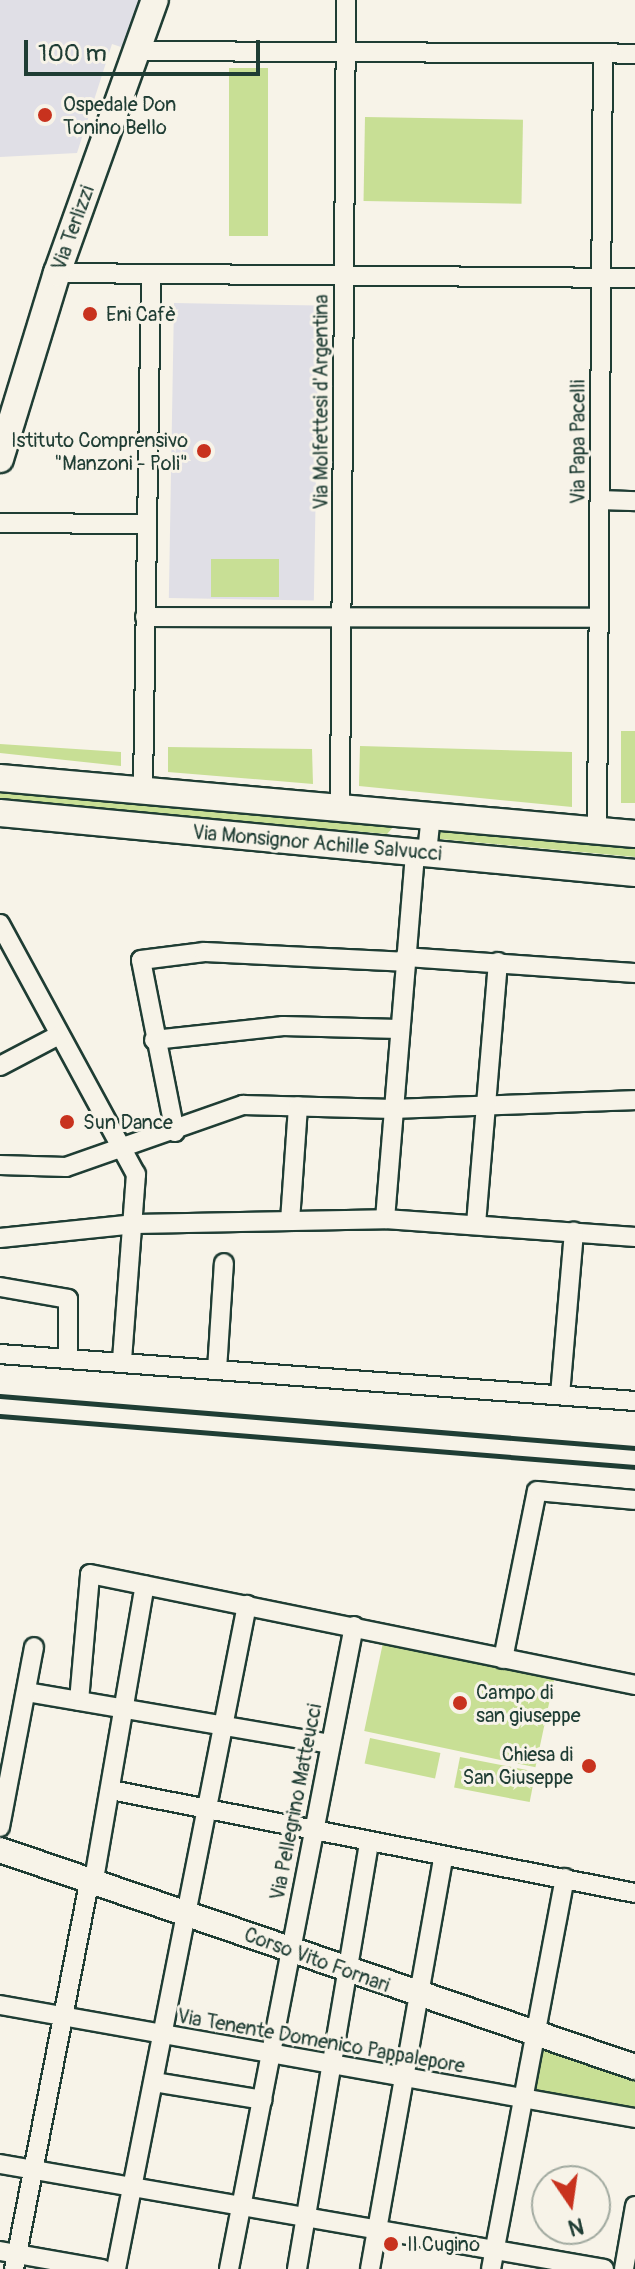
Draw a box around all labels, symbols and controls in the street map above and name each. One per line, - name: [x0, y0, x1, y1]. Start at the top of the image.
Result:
- scale bar: [28, 24, 264, 74]
- text: 100 m: [38, 39, 107, 68]
- place label: Ospedale Don Tonino Bello: [63, 92, 176, 139]
- marker: Ospedale Don Tonino Bello: [34, 104, 56, 126]
- street label: Via Terlizzi: [47, 182, 99, 274]
- street label: Via Molfettesi d'Argentina: [309, 294, 333, 510]
- place label: Eni Cafè: [106, 302, 176, 326]
- marker: Eni Cafè: [81, 305, 99, 323]
- street label: Via Papa Pacelli: [566, 380, 590, 504]
- place label: Istituto Comprensivo "Manzoni - Poli": [11, 428, 188, 475]
- marker: Istituto Comprensivo "Manzoni - Poli": [195, 442, 213, 460]
- street label: Via Monsignor Achille Salvucci: [191, 820, 443, 866]
- place label: Sun Dance: [83, 1110, 173, 1134]
- marker: Sun Dance: [58, 1113, 76, 1131]
- place label: Campo di san giuseppe: [476, 1680, 581, 1727]
- marker: Campo di san giuseppe: [451, 1694, 469, 1712]
- street label: Via Pellegrino Matteucci: [265, 1702, 327, 1902]
- place label: Chiesa di San Giuseppe: [463, 1742, 573, 1789]
- marker: Chiesa di San Giuseppe: [580, 1757, 598, 1775]
- street label: Corso Vito Fornari: [241, 1923, 393, 1997]
- street label: Via Tenente Domenico Pappalepore: [175, 2004, 467, 2078]
- north arrow: [531, 2165, 611, 2245]
- text: N: [566, 2211, 586, 2242]
- place label: Il Cugino: [407, 2232, 480, 2256]
- marker: Il Cugino: [382, 2235, 400, 2253]

